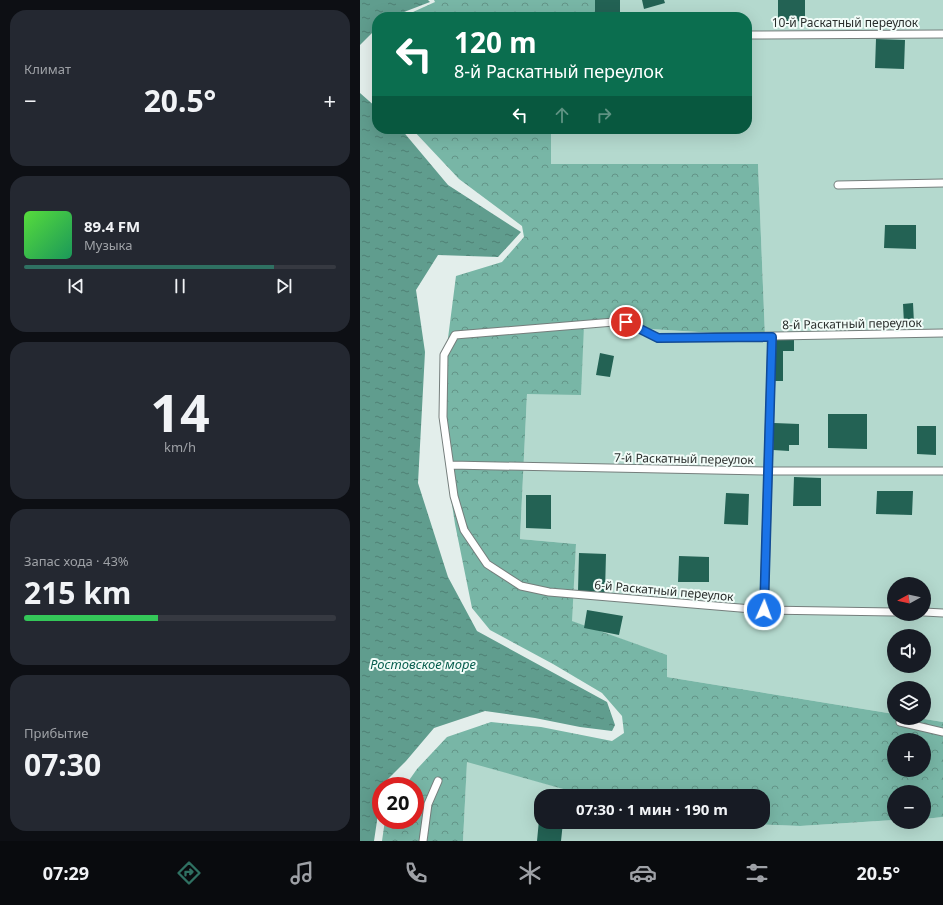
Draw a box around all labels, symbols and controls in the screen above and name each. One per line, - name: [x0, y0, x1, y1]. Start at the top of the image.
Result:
- street label: 10-й Раскатный переулок: [772, 14, 919, 31]
- text: 120 m: [454, 23, 537, 61]
- icon: left: [388, 28, 440, 80]
- text: 8-й Раскатный переулок: [454, 59, 663, 83]
- text: Климат: [24, 60, 71, 78]
- text: 20.5°: [144, 80, 216, 121]
- text: −: [24, 85, 37, 115]
- text: +: [323, 85, 336, 115]
- icon: left: [509, 104, 531, 126]
- icon: ahead: [551, 104, 573, 126]
- icon: right: [593, 104, 615, 126]
- text: 89.4 FM: [84, 216, 140, 236]
- text: Музыка: [84, 236, 133, 254]
- icon: previous: [65, 275, 87, 297]
- icon: pause: [169, 275, 191, 297]
- icon: next: [273, 275, 295, 297]
- pin: [609, 305, 643, 339]
- icon: arrive: [615, 311, 637, 333]
- street label: 8-й Раскатный переулок: [782, 314, 923, 333]
- text: 14: [150, 376, 210, 447]
- text: km/h: [164, 438, 196, 456]
- street label: 7-й Раскатный переулок: [614, 449, 755, 468]
- text: Запас хода · 43%: [24, 552, 129, 570]
- text: 215 km: [24, 572, 131, 613]
- street label: 6-й Раскатный переулок: [594, 576, 735, 605]
- north arrow: [887, 577, 931, 621]
- map controls: [887, 577, 931, 829]
- position arrow: [743, 589, 785, 631]
- button: sound: [887, 629, 931, 673]
- water label: Ростовское море: [370, 655, 476, 673]
- button: layers: [887, 681, 931, 725]
- text: Прибытие: [24, 724, 88, 742]
- button: +: [887, 733, 931, 777]
- text: 07:30: [24, 744, 101, 785]
- speed limit sign: 20: [372, 777, 424, 829]
- button: −: [887, 785, 931, 829]
- text: 07:30 · 1 мин · 190 m: [576, 799, 728, 819]
- icon: directions: [175, 859, 203, 887]
- icon: music: [288, 859, 316, 887]
- icon: phone: [402, 859, 430, 887]
- icon: climate: [516, 859, 544, 887]
- icon: car: [629, 859, 657, 887]
- icon: filters: [743, 859, 771, 887]
- text: 07:29: [43, 861, 89, 885]
- text: 20.5°: [857, 861, 900, 885]

